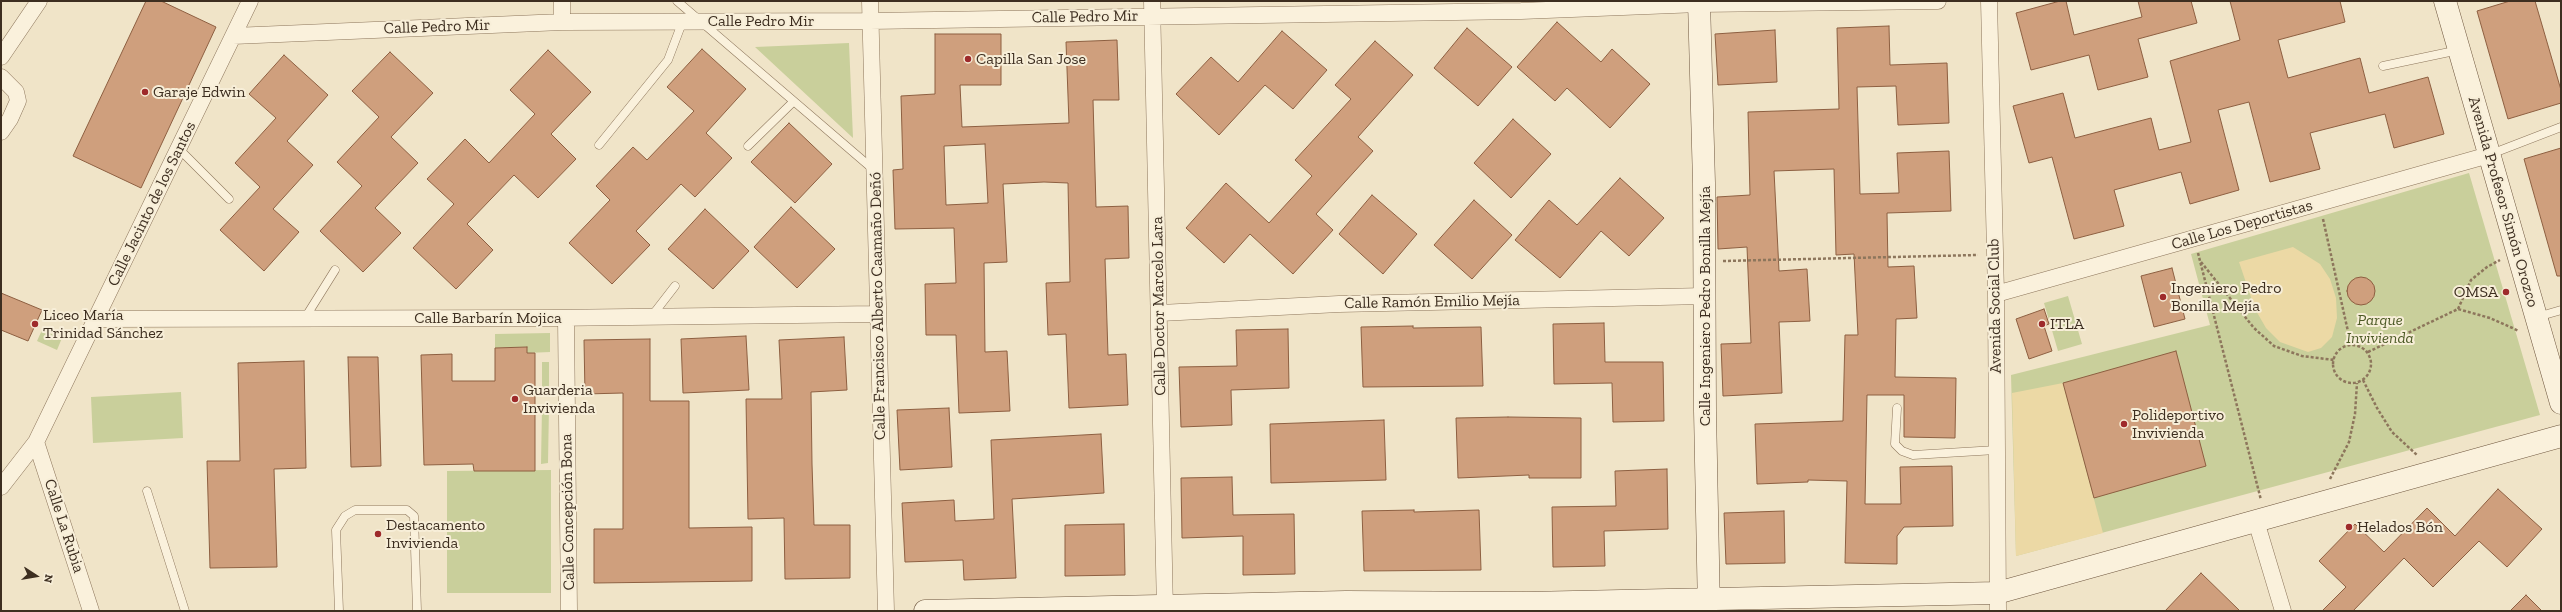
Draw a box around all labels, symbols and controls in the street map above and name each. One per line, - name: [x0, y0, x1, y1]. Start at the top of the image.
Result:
- street label: Calle Pedro Mir: [1031, 6, 1139, 28]
- street label: Calle Pedro Mir: [708, 11, 814, 31]
- street label: Calle Pedro Mir: [383, 16, 491, 38]
- place label: Capilla San Jose: [976, 49, 1086, 69]
- marker: Capilla San Jose: [963, 54, 973, 64]
- place label: Garaje Edwin: [153, 82, 245, 102]
- marker: Garaje Edwin: [140, 87, 150, 97]
- street label: Avenida Profesor Simón Orozco: [2464, 94, 2542, 310]
- street label: Calle Jacinto de los Santos: [104, 119, 200, 289]
- street label: Calle Francisco Alberto Caamaño Deñó: [866, 172, 890, 440]
- street label: Calle Ingeniero Pedro Bonilla Mejía: [1695, 186, 1715, 426]
- street label: Calle Los Deportistas: [2169, 196, 2315, 254]
- street label: Calle Doctor Marcelo Lara: [1148, 216, 1170, 396]
- street label: Avenida Social Club: [1984, 238, 2006, 374]
- place label: Ingeniero Pedro Bonilla Mejía: [2171, 278, 2281, 316]
- place label: OMSA: [2454, 282, 2498, 302]
- marker: OMSA: [2501, 287, 2511, 297]
- street label: Calle Ramón Emilio Mejía: [1344, 291, 1520, 313]
- marker: Ingeniero Pedro Bonilla Mejía: [2158, 292, 2168, 302]
- place label: Liceo María Trinidad Sánchez: [43, 305, 163, 343]
- street label: Calle Barbarín Mojica: [414, 308, 562, 328]
- park label: Parque Invivienda: [2346, 310, 2414, 348]
- place label: ITLA: [2050, 314, 2084, 334]
- marker: Liceo María Trinidad Sánchez: [30, 319, 40, 329]
- marker: ITLA: [2037, 319, 2047, 329]
- place label: Guarderia Invivienda: [523, 380, 595, 418]
- marker: Guarderia Invivienda: [510, 394, 520, 404]
- place label: Polideportivo Invivienda: [2132, 405, 2224, 443]
- marker: Polideportivo Invivienda: [2119, 419, 2129, 429]
- street label: Calle Concepción Bona: [557, 433, 579, 591]
- street label: Calle La Rubia: [40, 477, 88, 575]
- place label: Destacamento Invivienda: [386, 515, 485, 553]
- place label: Helados Bón: [2357, 517, 2443, 537]
- marker: Helados Bón: [2344, 522, 2354, 532]
- marker: Destacamento Invivienda: [373, 529, 383, 539]
- north arrow: [16, 556, 56, 596]
- text: N: [41, 573, 55, 584]

